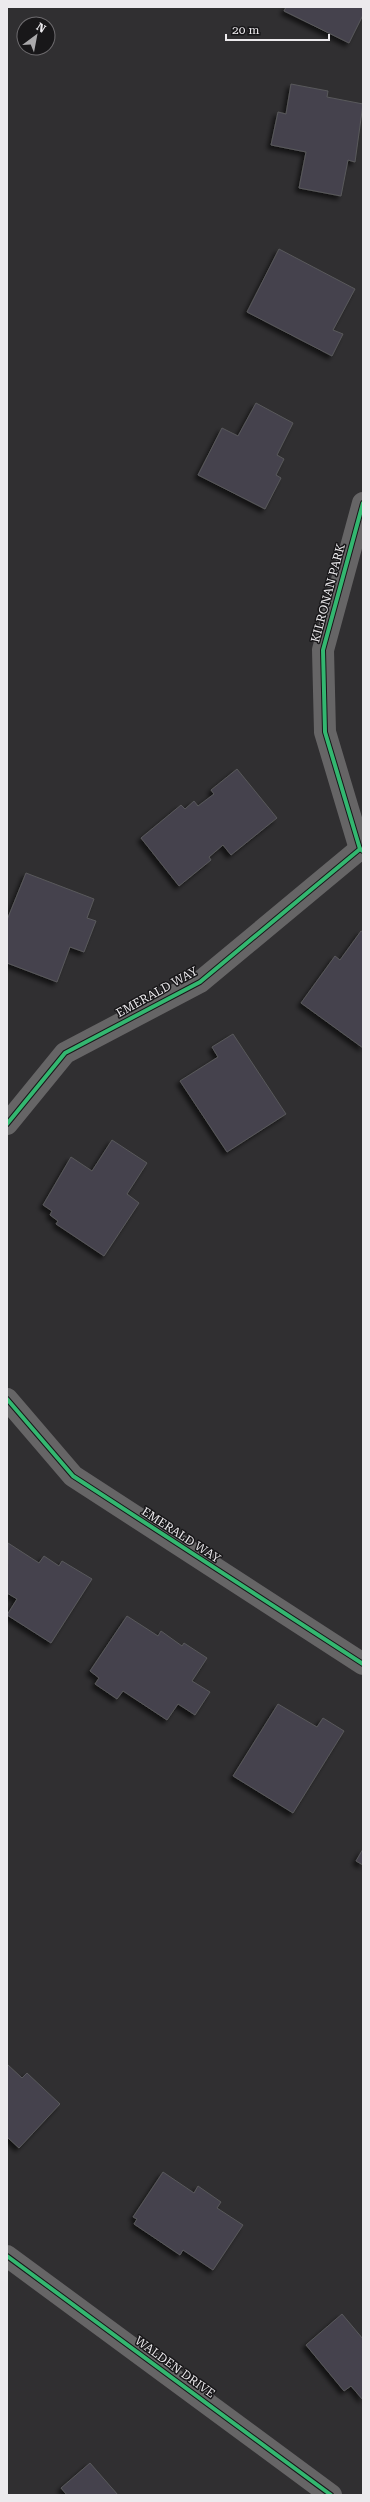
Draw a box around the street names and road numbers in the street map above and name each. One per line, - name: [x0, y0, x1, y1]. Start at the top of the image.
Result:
- street label: KILRONAN PARK: [308, 542, 348, 644]
- street label: EMERALD WAY: [114, 963, 201, 1020]
- street label: EMERALD WAY: [139, 1504, 224, 1566]
- street label: WALDEN DRIVE: [132, 2333, 218, 2401]

